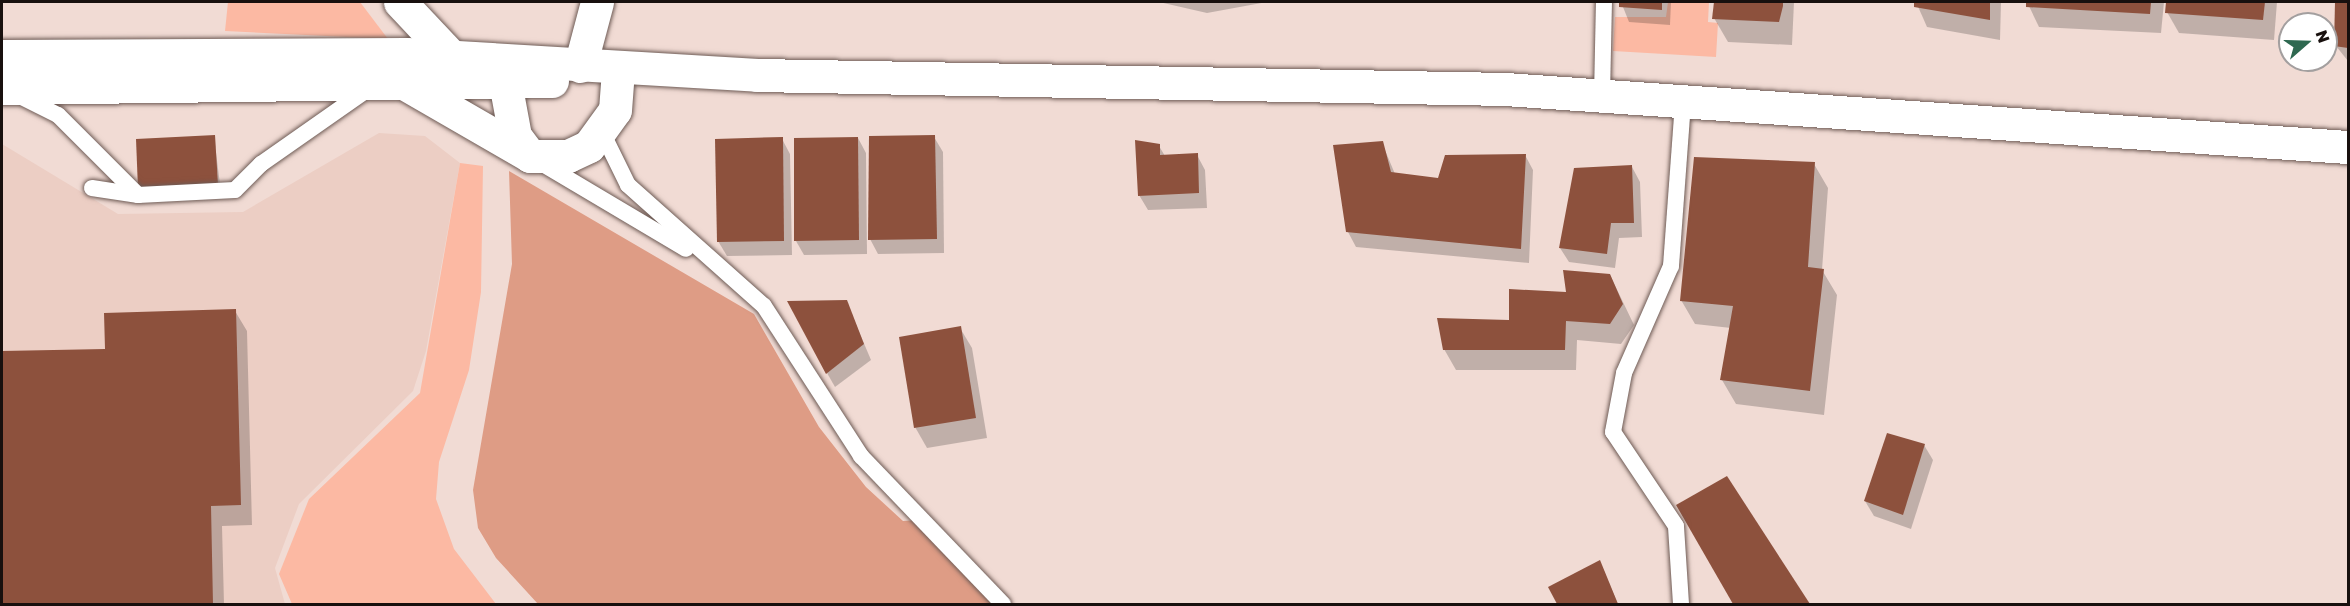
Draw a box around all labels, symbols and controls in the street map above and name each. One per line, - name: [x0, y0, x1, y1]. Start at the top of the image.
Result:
- north arrow: [2278, 12, 2338, 72]
- text: N: [2312, 27, 2335, 46]

